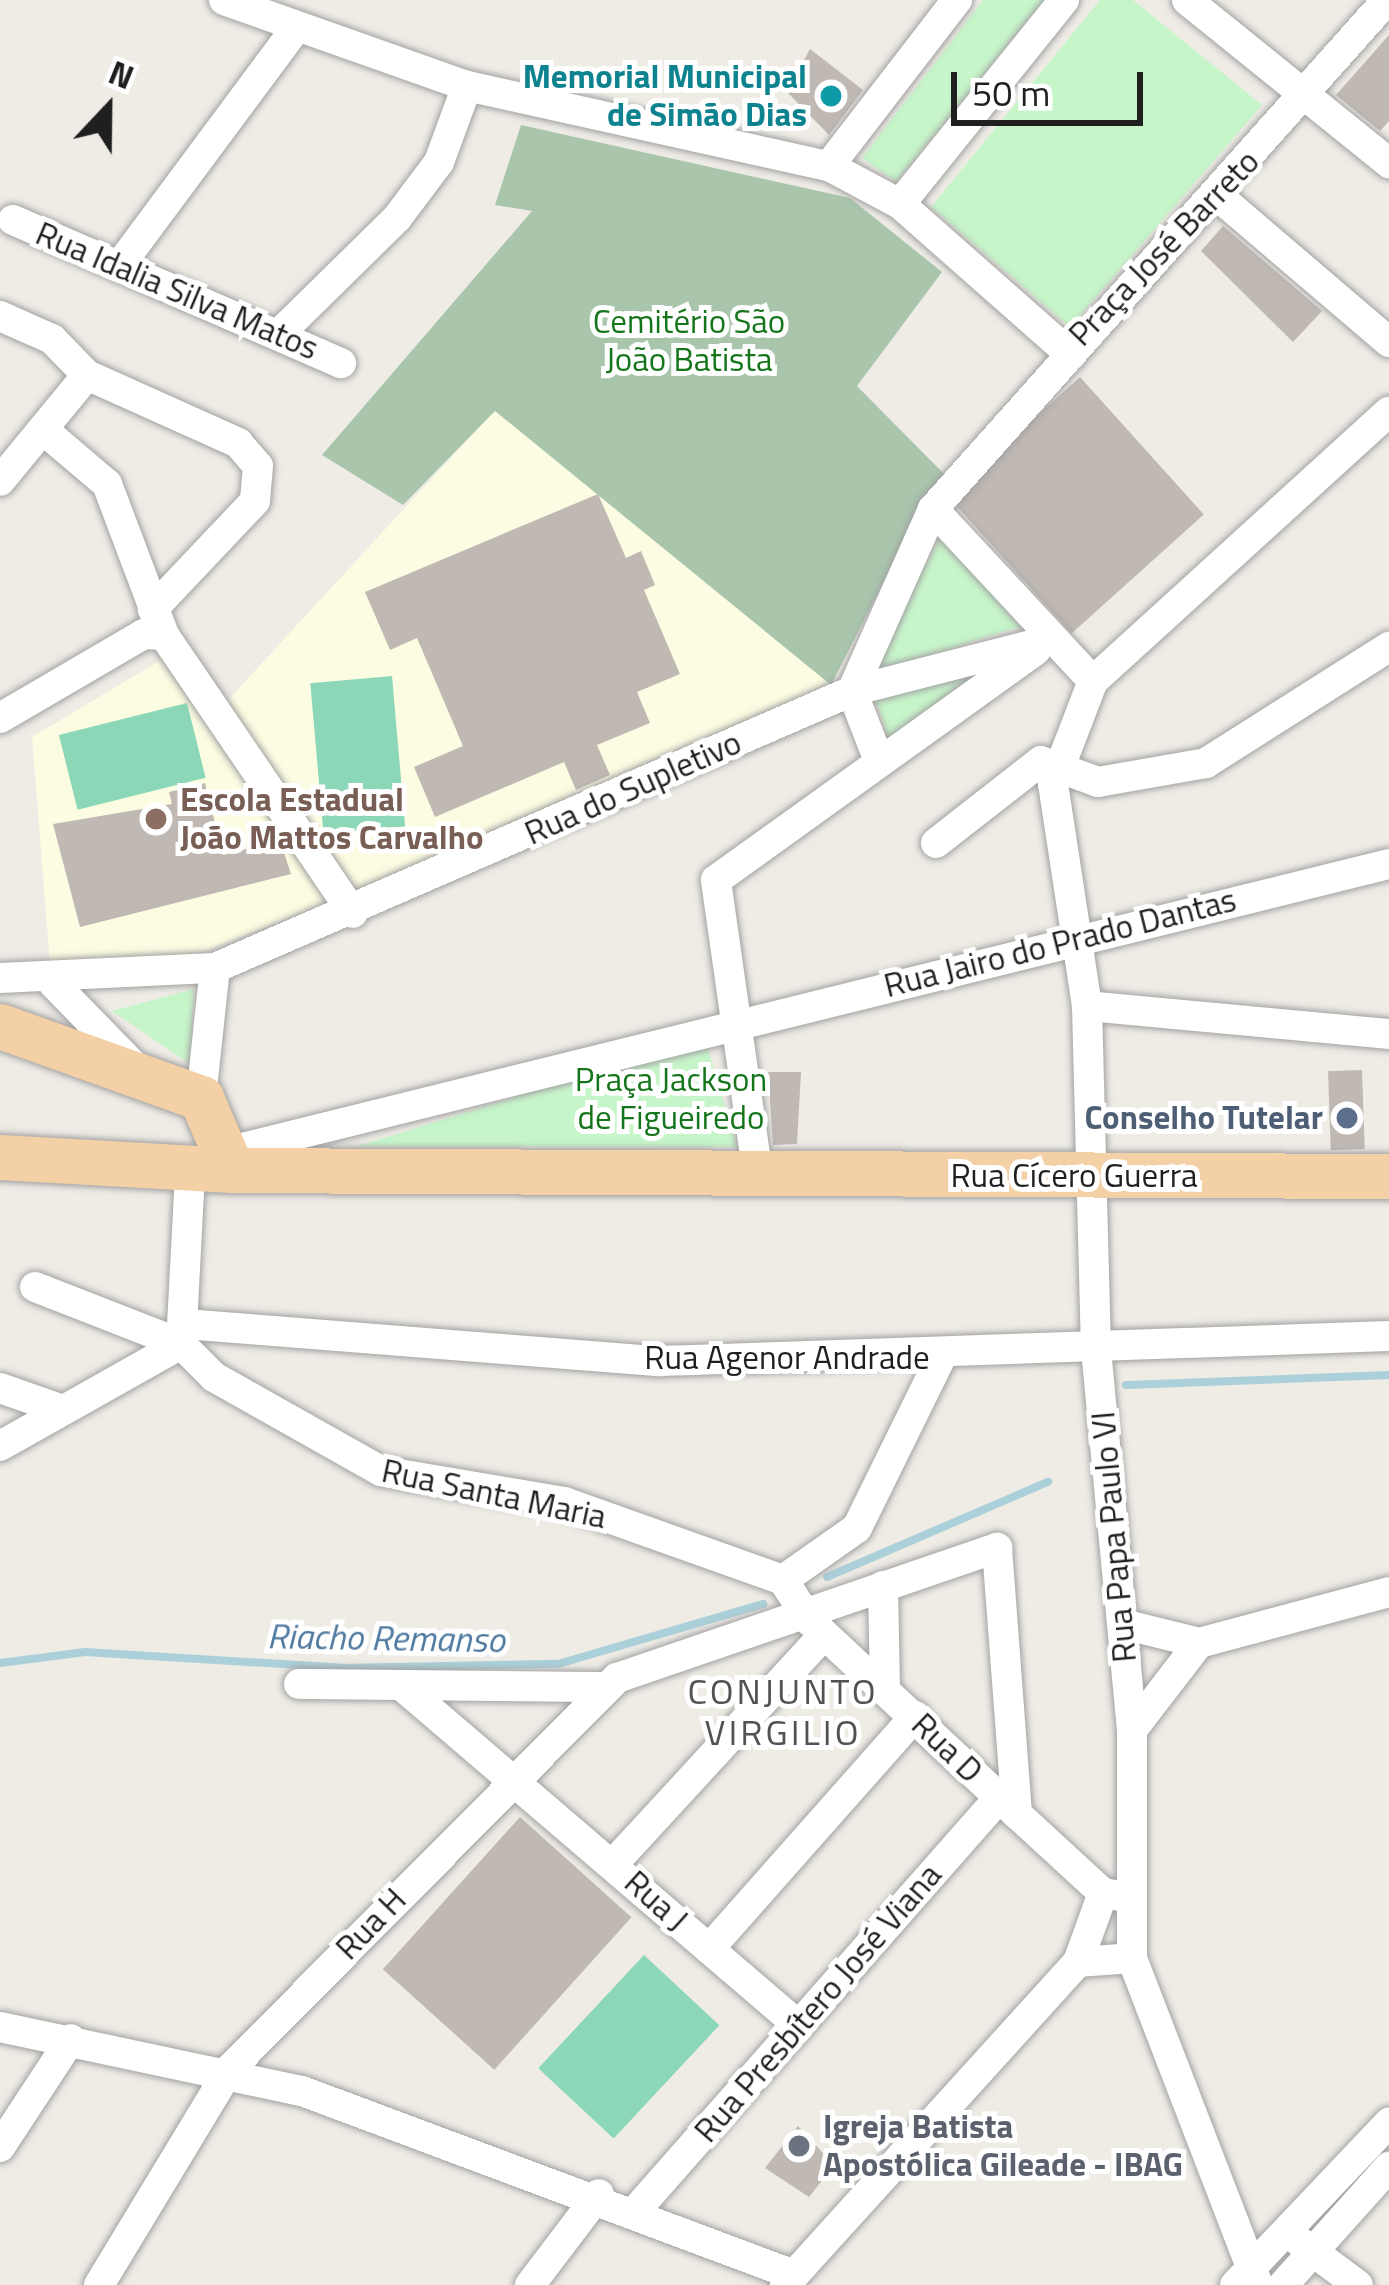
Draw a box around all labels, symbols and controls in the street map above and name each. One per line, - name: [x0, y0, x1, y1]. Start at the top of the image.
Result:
- text: N: [102, 47, 141, 102]
- north arrow: [48, 48, 168, 168]
- scale bar: [957, 48, 1149, 122]
- place label: Memorial Municipal de Simão Dias: [523, 57, 807, 135]
- text: 50 m: [972, 65, 1050, 120]
- marker: Memorial Municipal de Simão Dias: [818, 83, 844, 109]
- street label: Praça José Barreto: [1061, 142, 1267, 354]
- street label: Rua Idalia Silva Matos: [30, 214, 324, 368]
- park label: Cemitério São João Batista: [593, 302, 785, 380]
- street label: Rua do Supletivo: [519, 723, 747, 853]
- place label: Escola Estadual João Mattos Carvalho: [180, 780, 484, 858]
- marker: Escola Estadual João Mattos Carvalho: [143, 806, 169, 832]
- street label: Rua Jairo do Prado Dantas: [880, 880, 1240, 1006]
- park label: Praça Jackson de Figueiredo: [575, 1060, 767, 1138]
- place label: Conselho Tutelar: [1084, 1098, 1323, 1138]
- marker: Conselho Tutelar: [1334, 1105, 1360, 1131]
- street label: Rua Cícero Guerra: [950, 1156, 1198, 1196]
- street label: Rua Agenor Andrade: [644, 1338, 930, 1378]
- street label: Rua Papa Paulo VI: [1083, 1410, 1145, 1664]
- street label: Rua Santa Maria: [378, 1451, 610, 1537]
- water label: Riacho Remanso: [267, 1613, 505, 1661]
- district label: CONJUNTO VIRGILIO: [688, 1668, 878, 1753]
- street label: Rua D: [903, 1705, 991, 1791]
- street label: Rua Presbítero José Viana: [686, 1856, 950, 2150]
- street label: Rua J: [616, 1863, 696, 1939]
- street label: Rua H: [328, 1880, 414, 1968]
- place label: Igreja Batista Apostólica Gileade - IBAG: [823, 2107, 1183, 2185]
- marker: Igreja Batista Apostólica Gileade - IBAG: [786, 2133, 812, 2159]

